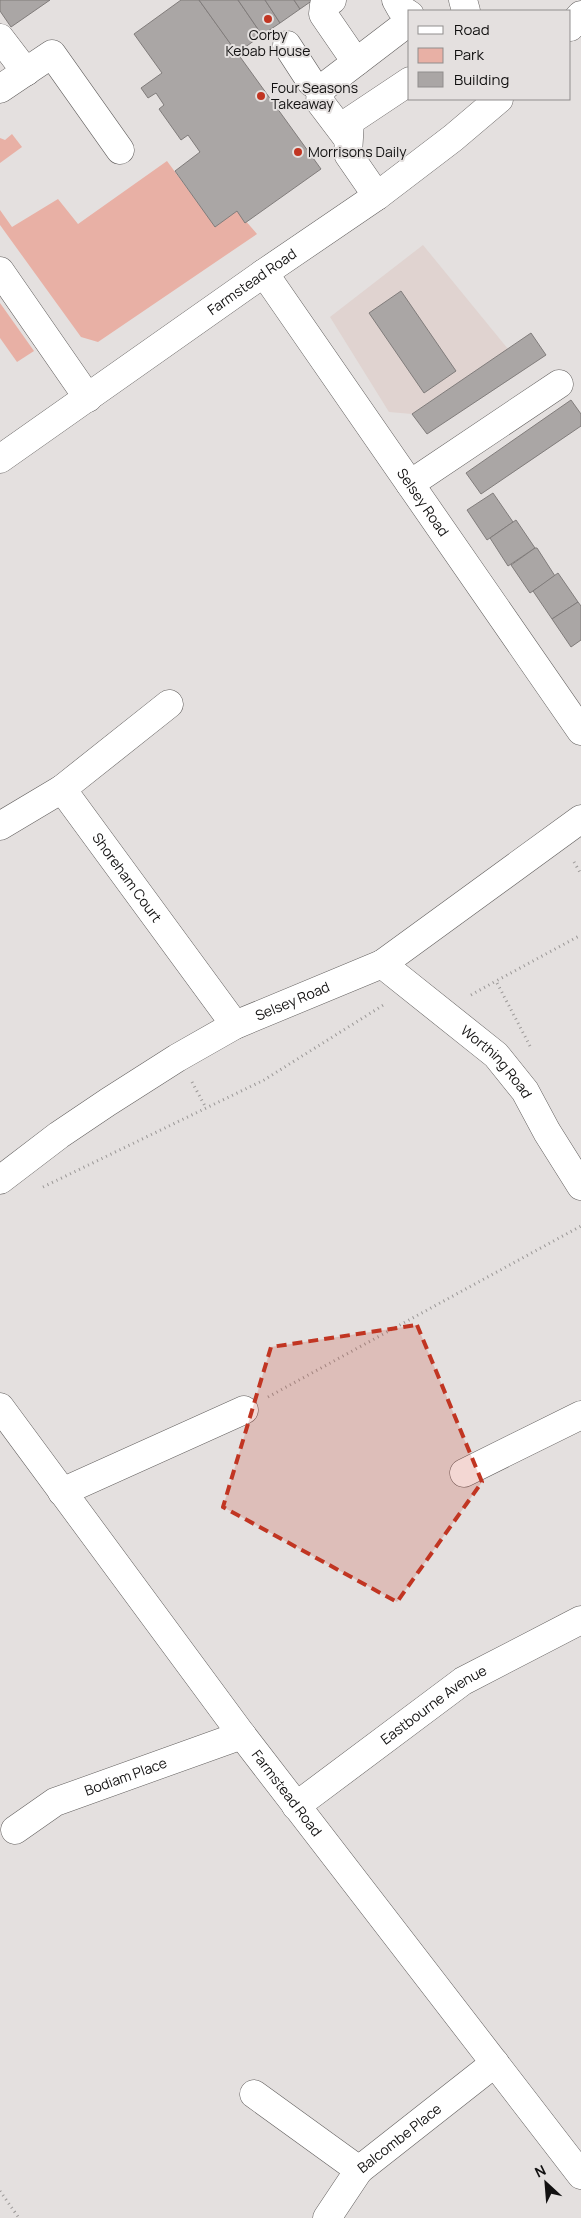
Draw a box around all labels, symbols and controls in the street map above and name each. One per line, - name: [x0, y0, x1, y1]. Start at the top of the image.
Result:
- legend: [408, 10, 571, 100]
- marker: Corby Kebab House: [262, 13, 274, 25]
- text: Road: [454, 19, 490, 40]
- place label: Corby Kebab House: [226, 25, 310, 60]
- text: Park: [454, 44, 484, 65]
- text: Building: [454, 69, 509, 90]
- place label: Four Seasons Takeaway: [271, 78, 358, 113]
- marker: Four Seasons Takeaway: [255, 90, 267, 102]
- place label: Morrisons Daily: [308, 142, 407, 161]
- marker: Morrisons Daily: [292, 146, 304, 158]
- street label: Farmstead Road: [203, 244, 300, 319]
- street label: Selsey Road: [393, 464, 453, 540]
- street label: Shoreham Court: [88, 829, 167, 926]
- street label: Selsey Road: [252, 977, 332, 1025]
- street label: Worthing Road: [457, 1021, 537, 1101]
- street label: Eastbourne Avenue: [376, 1660, 490, 1748]
- street label: Farmstead Road: [248, 1746, 327, 1840]
- street label: Bodiam Place: [82, 1753, 169, 1800]
- street label: Balcombe Place: [353, 2099, 445, 2177]
- north arrow: [521, 2158, 571, 2208]
- text: N: [531, 2160, 549, 2182]

